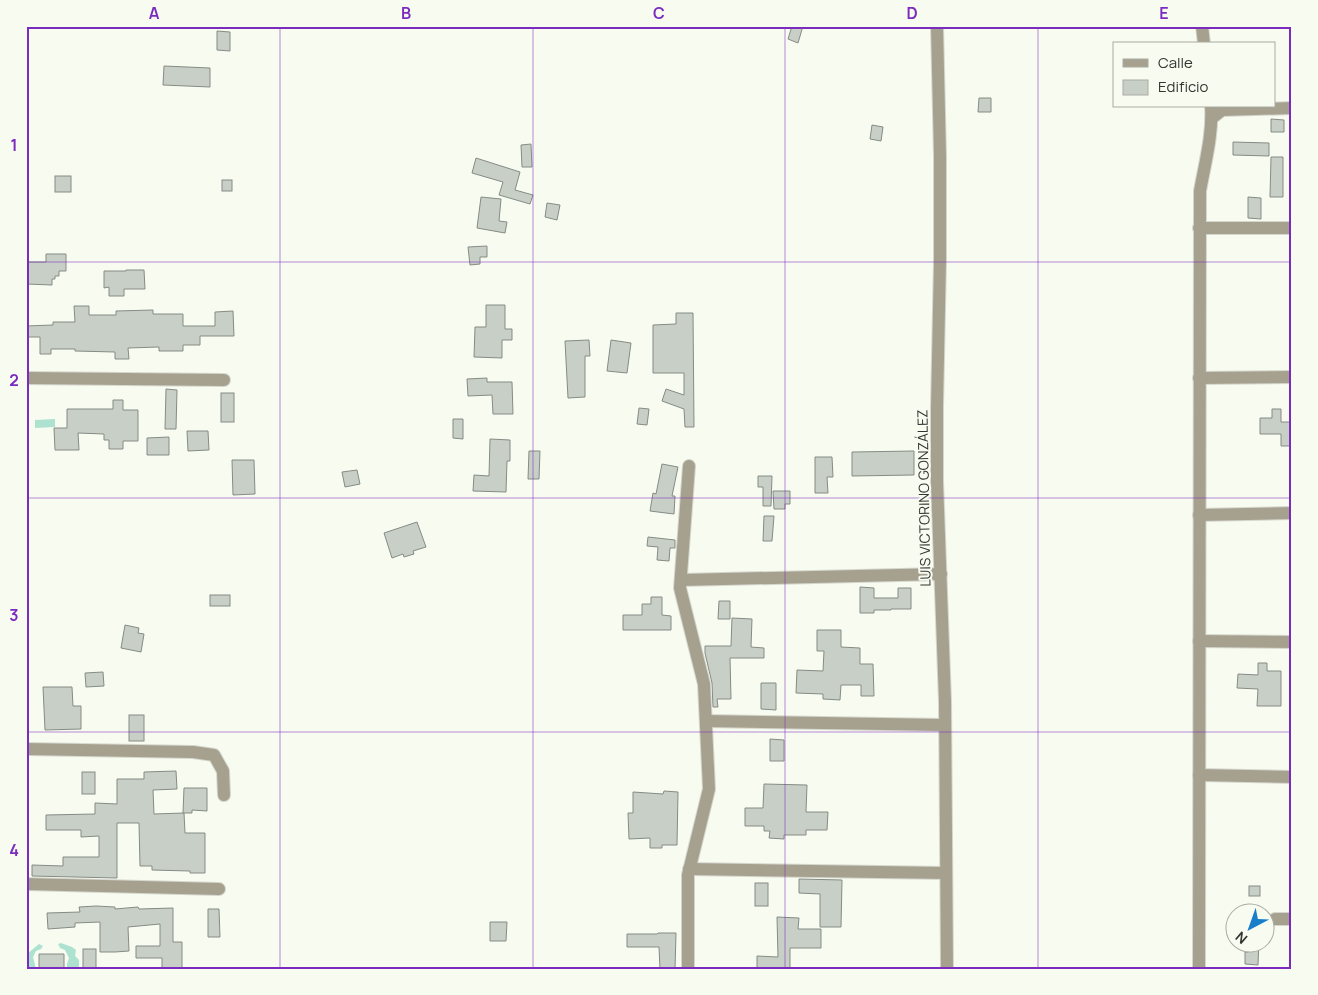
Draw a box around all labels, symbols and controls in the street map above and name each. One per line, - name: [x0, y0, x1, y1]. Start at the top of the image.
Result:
- text: A: [149, 2, 160, 24]
- text: B: [401, 2, 411, 24]
- text: C: [653, 2, 665, 24]
- text: D: [906, 2, 918, 24]
- text: E: [1159, 2, 1169, 24]
- legend: [1113, 42, 1276, 108]
- text: Calle: [1158, 52, 1193, 73]
- text: Edificio: [1158, 76, 1209, 97]
- text: 1: [10, 134, 18, 156]
- text: 2: [9, 369, 19, 391]
- street label: LUIS VICTORINO GONZÁLEZ: [912, 409, 935, 587]
- text: 3: [9, 604, 19, 626]
- text: 4: [9, 839, 19, 861]
- north arrow: [1226, 902, 1276, 952]
- text: N: [1231, 928, 1251, 949]

